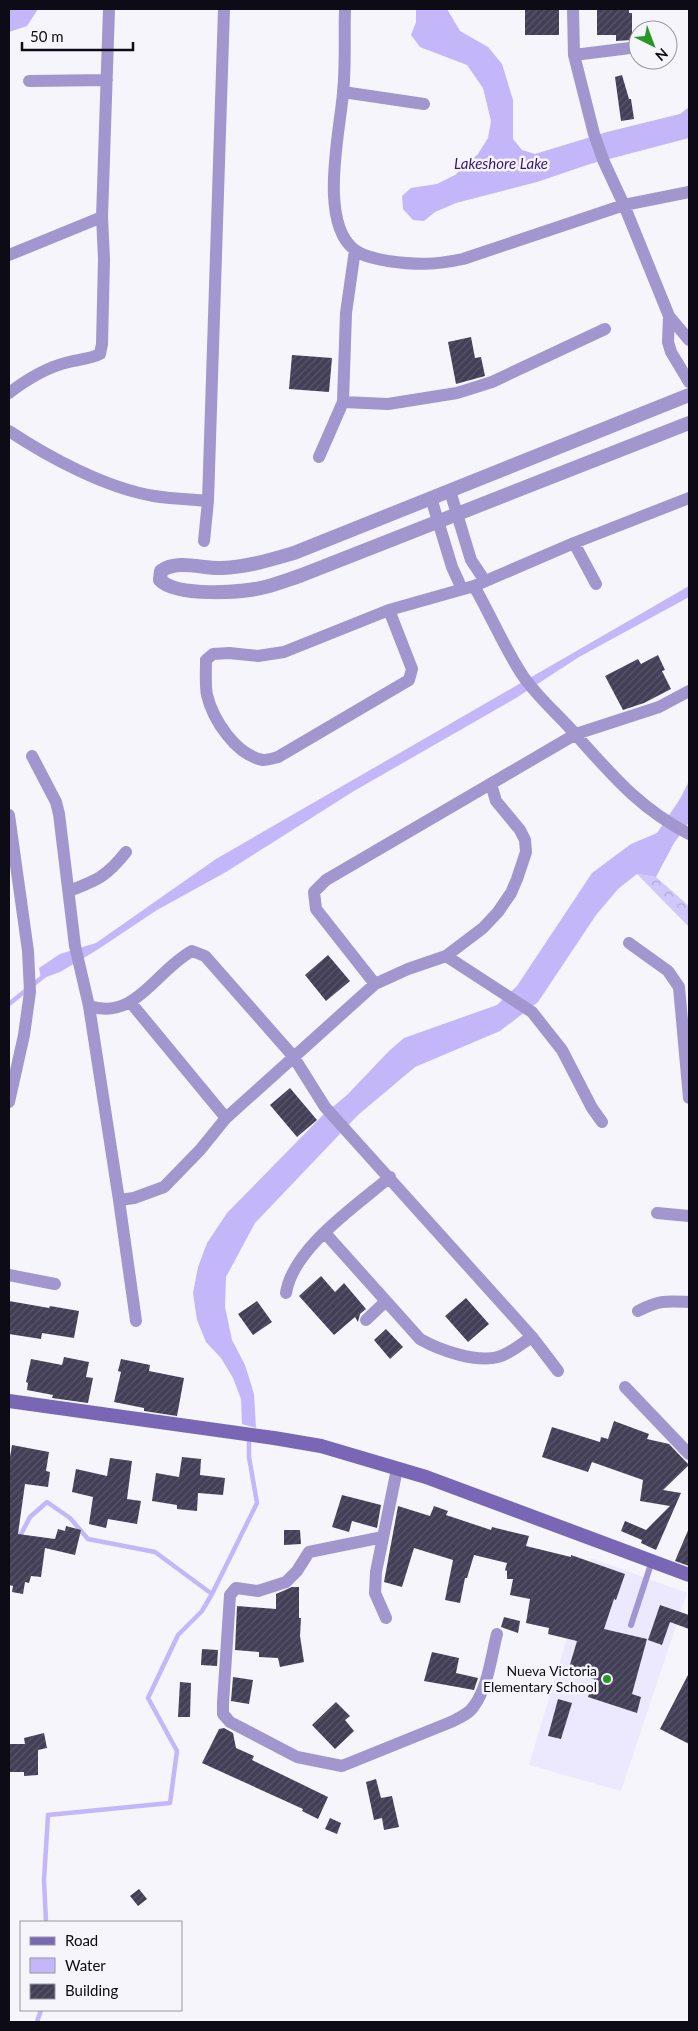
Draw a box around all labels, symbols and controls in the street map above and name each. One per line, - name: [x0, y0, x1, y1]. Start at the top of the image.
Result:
- scale bar: [22, 20, 134, 52]
- north arrow: [628, 20, 678, 70]
- text: 50 m: [30, 27, 64, 45]
- text: N: [652, 45, 672, 65]
- water label: Lakeshore Lake: [454, 154, 548, 172]
- place label: Nueva Victoria Elementary School: [483, 1662, 597, 1695]
- marker: Nueva Victoria Elementary School: [601, 1673, 613, 1685]
- legend: [20, 1921, 182, 2011]
- text: Road: [65, 1931, 98, 1949]
- text: Water: [65, 1956, 106, 1974]
- text: Building: [65, 1981, 118, 1999]

